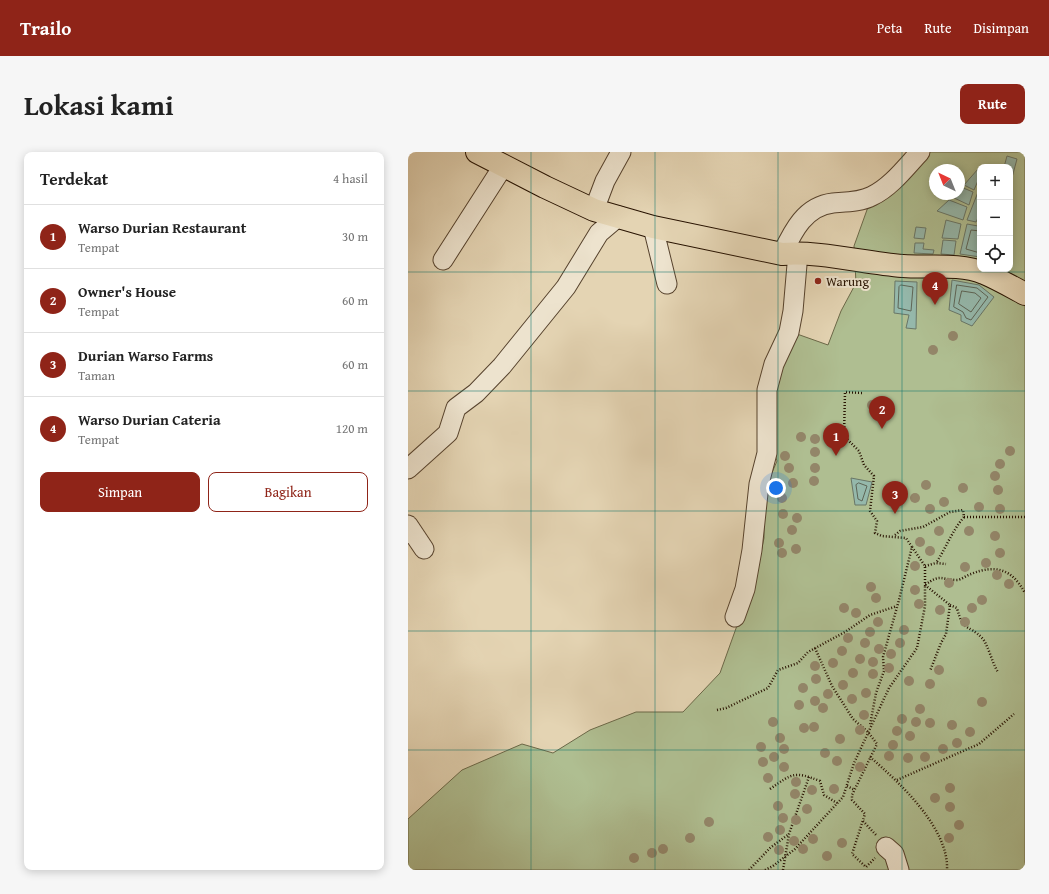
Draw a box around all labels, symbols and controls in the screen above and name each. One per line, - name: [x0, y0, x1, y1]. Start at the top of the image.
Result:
- text: Trailo: [20, 14, 71, 42]
- text: Peta: [877, 18, 902, 38]
- text: Rute: [924, 18, 952, 38]
- text: Disimpan: [974, 18, 1029, 38]
- text: Lokasi kami: [24, 84, 174, 125]
- button: Rute: [960, 84, 1025, 124]
- north arrow: [929, 164, 965, 200]
- map controls: [977, 164, 1013, 272]
- button: +: [977, 164, 1013, 200]
- text: Terdekat: [40, 166, 108, 191]
- text: 4 hasil: [333, 169, 368, 188]
- button: −: [977, 200, 1013, 236]
- text: Warso Durian Restaurant: [78, 217, 246, 238]
- text: 1: [50, 227, 56, 246]
- text: 30 m: [342, 227, 368, 246]
- button: locate: [977, 236, 1013, 272]
- text: Tempat: [78, 238, 119, 257]
- place label: Warung: [826, 272, 869, 291]
- pin: 4: [922, 272, 948, 305]
- marker: Warung: [813, 276, 823, 286]
- text: Owner's House: [78, 281, 176, 302]
- text: 2: [50, 291, 56, 310]
- text: 60 m: [342, 291, 368, 310]
- text: Tempat: [78, 302, 119, 321]
- text: Durian Warso Farms: [78, 345, 213, 366]
- text: 3: [50, 355, 56, 374]
- text: 60 m: [342, 355, 368, 374]
- text: Taman: [78, 366, 115, 385]
- pin: 2: [869, 396, 895, 429]
- text: Warso Durian Cateria: [78, 409, 221, 430]
- text: 4: [50, 419, 56, 438]
- text: 120 m: [336, 419, 368, 438]
- pin: 1: [823, 423, 849, 456]
- text: Tempat: [78, 430, 119, 449]
- button: Simpan: [40, 472, 200, 512]
- button: Bagikan: [208, 472, 368, 512]
- your location: [766, 478, 786, 498]
- pin: 3: [882, 481, 908, 514]

